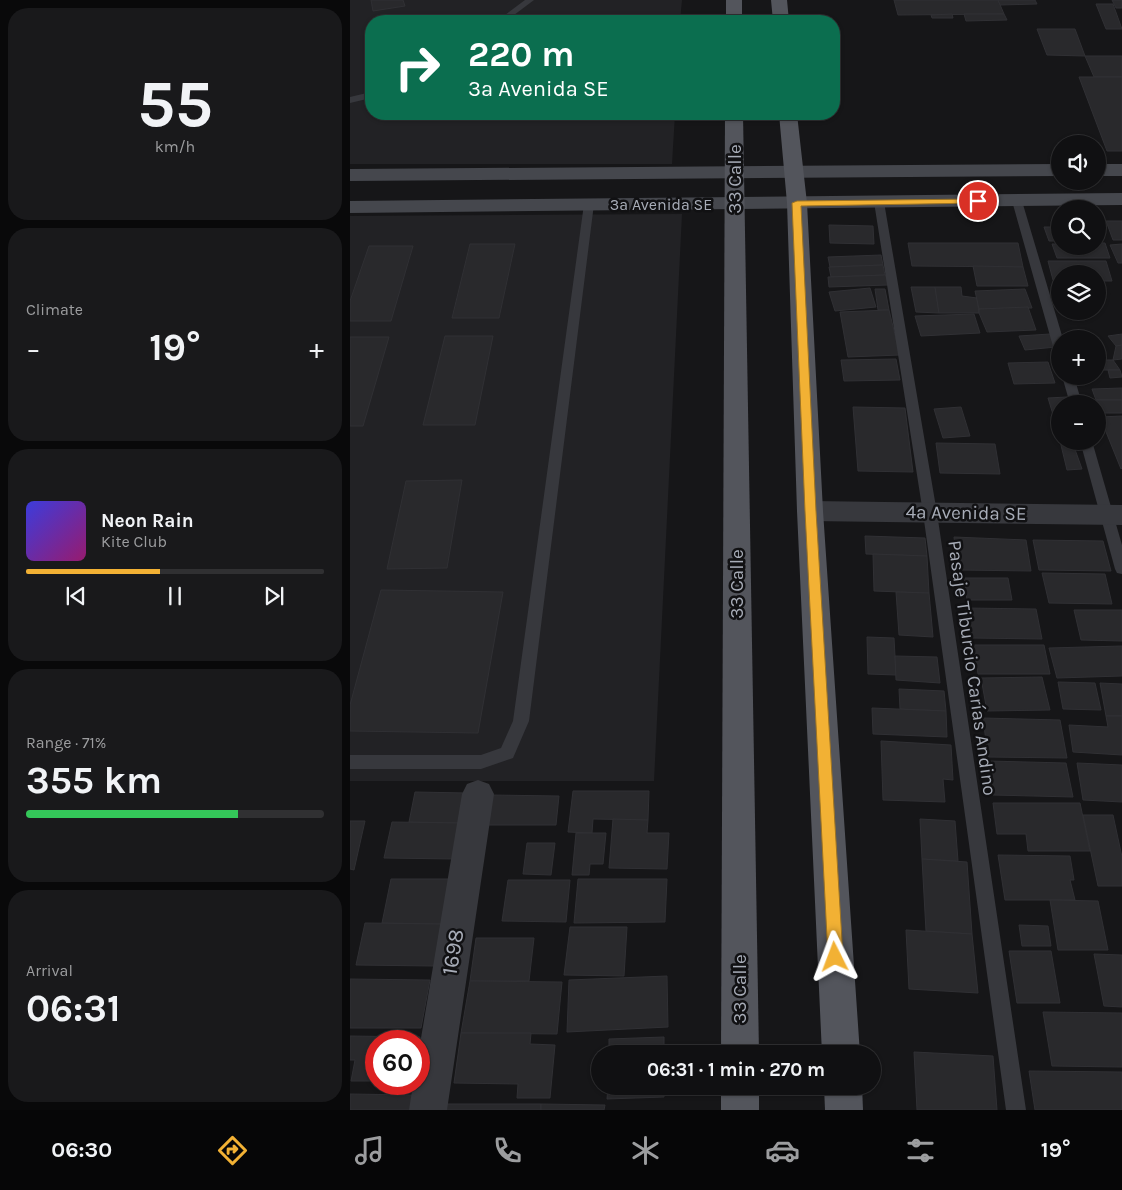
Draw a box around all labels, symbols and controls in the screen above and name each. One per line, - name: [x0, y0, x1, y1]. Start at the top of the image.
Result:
- text: 220 m: [468, 34, 575, 75]
- icon: right: [385, 35, 450, 100]
- text: 55: [137, 66, 213, 142]
- text: 3a Avenida SE: [468, 76, 609, 102]
- map controls: [1051, 135, 1106, 450]
- button: sound: [1051, 135, 1106, 190]
- text: km/h: [155, 137, 195, 156]
- street label: 33 Calle: [724, 144, 746, 214]
- pin: [957, 180, 999, 222]
- icon: arrive: [964, 187, 992, 215]
- street label: 3a Avenida SE: [610, 195, 712, 214]
- button: search: [1051, 200, 1106, 255]
- button: layers: [1051, 265, 1106, 320]
- text: Climate: [26, 300, 83, 319]
- text: 19°: [149, 325, 201, 370]
- button: +: [1051, 330, 1106, 385]
- text: −: [26, 332, 41, 365]
- text: +: [309, 332, 324, 365]
- button: −: [1051, 395, 1106, 450]
- street label: 4a Avenida SE: [905, 501, 1027, 525]
- text: Neon Rain: [101, 510, 194, 532]
- text: Kite Club: [101, 532, 167, 551]
- street label: Pasaje Tiburcio Carías Andino: [943, 539, 1001, 797]
- street label: 33 Calle: [726, 549, 748, 619]
- icon: previous: [62, 582, 90, 610]
- icon: pause: [161, 582, 189, 610]
- icon: next: [260, 582, 288, 610]
- text: Range · 71%: [26, 733, 106, 752]
- text: 355 km: [26, 758, 162, 803]
- street label: 1698: [437, 927, 469, 977]
- position arrow: [808, 930, 860, 982]
- street label: 33 Calle: [729, 954, 751, 1024]
- text: Arrival: [26, 961, 73, 980]
- text: 06:31: [26, 986, 121, 1031]
- speed limit sign: 60: [365, 1030, 430, 1095]
- text: 06:31 · 1 min · 270 m: [647, 1059, 825, 1081]
- icon: directions: [215, 1133, 250, 1168]
- icon: music: [352, 1133, 387, 1168]
- icon: phone: [490, 1133, 525, 1168]
- icon: climate: [628, 1133, 663, 1168]
- icon: car: [765, 1133, 800, 1168]
- icon: filters: [903, 1133, 938, 1168]
- text: 06:30: [51, 1137, 112, 1163]
- text: 19°: [1041, 1137, 1071, 1163]

